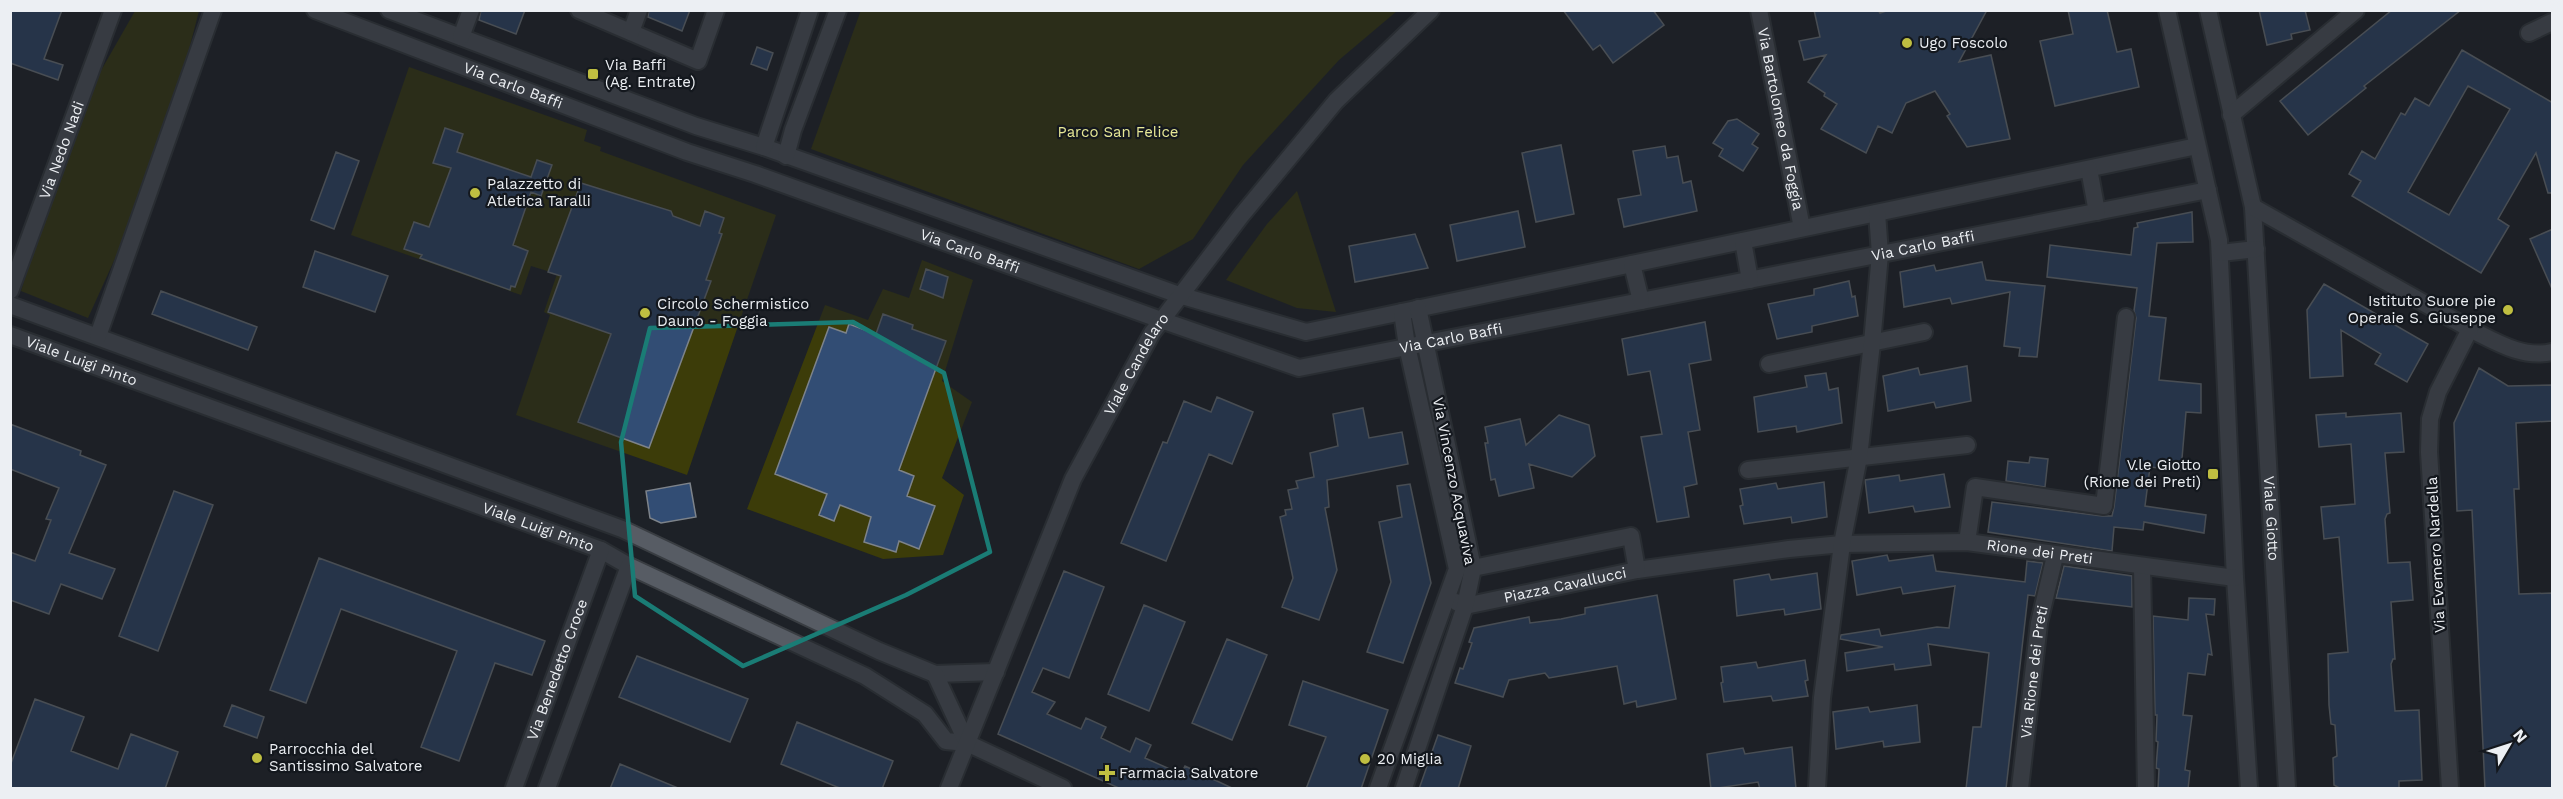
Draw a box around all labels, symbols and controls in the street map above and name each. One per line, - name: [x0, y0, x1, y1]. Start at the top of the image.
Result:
- street label: Via Bartolomeo da Foggia: [1754, 26, 1807, 212]
- place label: Ugo Foscolo: [1919, 34, 2008, 52]
- marker: Ugo Foscolo: [1900, 36, 1914, 50]
- place label: Via Baffi (Ag. Entrate): [605, 56, 696, 91]
- street label: Via Carlo Baffi: [461, 59, 565, 113]
- marker: Via Baffi (Ag. Entrate): [586, 67, 600, 81]
- street label: Via Nedo Nadi: [35, 99, 88, 202]
- park label: Parco San Felice: [1057, 123, 1179, 141]
- place label: Palazzetto di Atletica Taralli: [487, 175, 591, 210]
- marker: Palazzetto di Atletica Taralli: [468, 186, 482, 200]
- street label: Via Carlo Baffi: [918, 225, 1022, 277]
- street label: Via Carlo Baffi: [1870, 227, 1976, 265]
- place label: Istituto Suore pie Operaie S. Giuseppe: [2348, 292, 2496, 327]
- place label: Circolo Schermistico Dauno - Foggia: [657, 295, 809, 330]
- marker: Istituto Suore pie Operaie S. Giuseppe: [2501, 303, 2515, 317]
- marker: Circolo Schermistico Dauno - Foggia: [638, 306, 652, 320]
- street label: Viale Candelaro: [1100, 310, 1173, 418]
- street label: Via Carlo Baffi: [1398, 319, 1504, 357]
- street label: Viale Luigi Pinto: [23, 332, 140, 390]
- street label: Via Vincenzo Acquaviva: [1429, 396, 1479, 567]
- place label: V.le Giotto (Rione dei Preti): [2084, 456, 2201, 491]
- marker: V.le Giotto (Rione dei Preti): [2206, 467, 2220, 481]
- street label: Viale Giotto: [2260, 475, 2283, 561]
- street label: Via Evemero Nardella: [2423, 476, 2449, 634]
- street label: Viale Luigi Pinto: [480, 499, 596, 556]
- street label: Rione dei Preti: [1985, 536, 2094, 568]
- street label: Piazza Cavallucci: [1502, 563, 1628, 607]
- street label: Via Benedetto Croce: [523, 596, 591, 743]
- street label: Via Rione dei Preti: [2017, 603, 2052, 739]
- north arrow: [2479, 715, 2539, 775]
- text: N: [2509, 725, 2531, 746]
- place label: Parrocchia del Santissimo Salvatore: [269, 740, 422, 775]
- place label: 20 Miglia: [1377, 750, 1443, 768]
- marker: Parrocchia del Santissimo Salvatore: [250, 751, 264, 765]
- marker: 20 Miglia: [1358, 752, 1372, 766]
- place label: Farmacia Salvatore: [1119, 764, 1258, 782]
- marker: Farmacia Salvatore: [1100, 766, 1114, 780]

